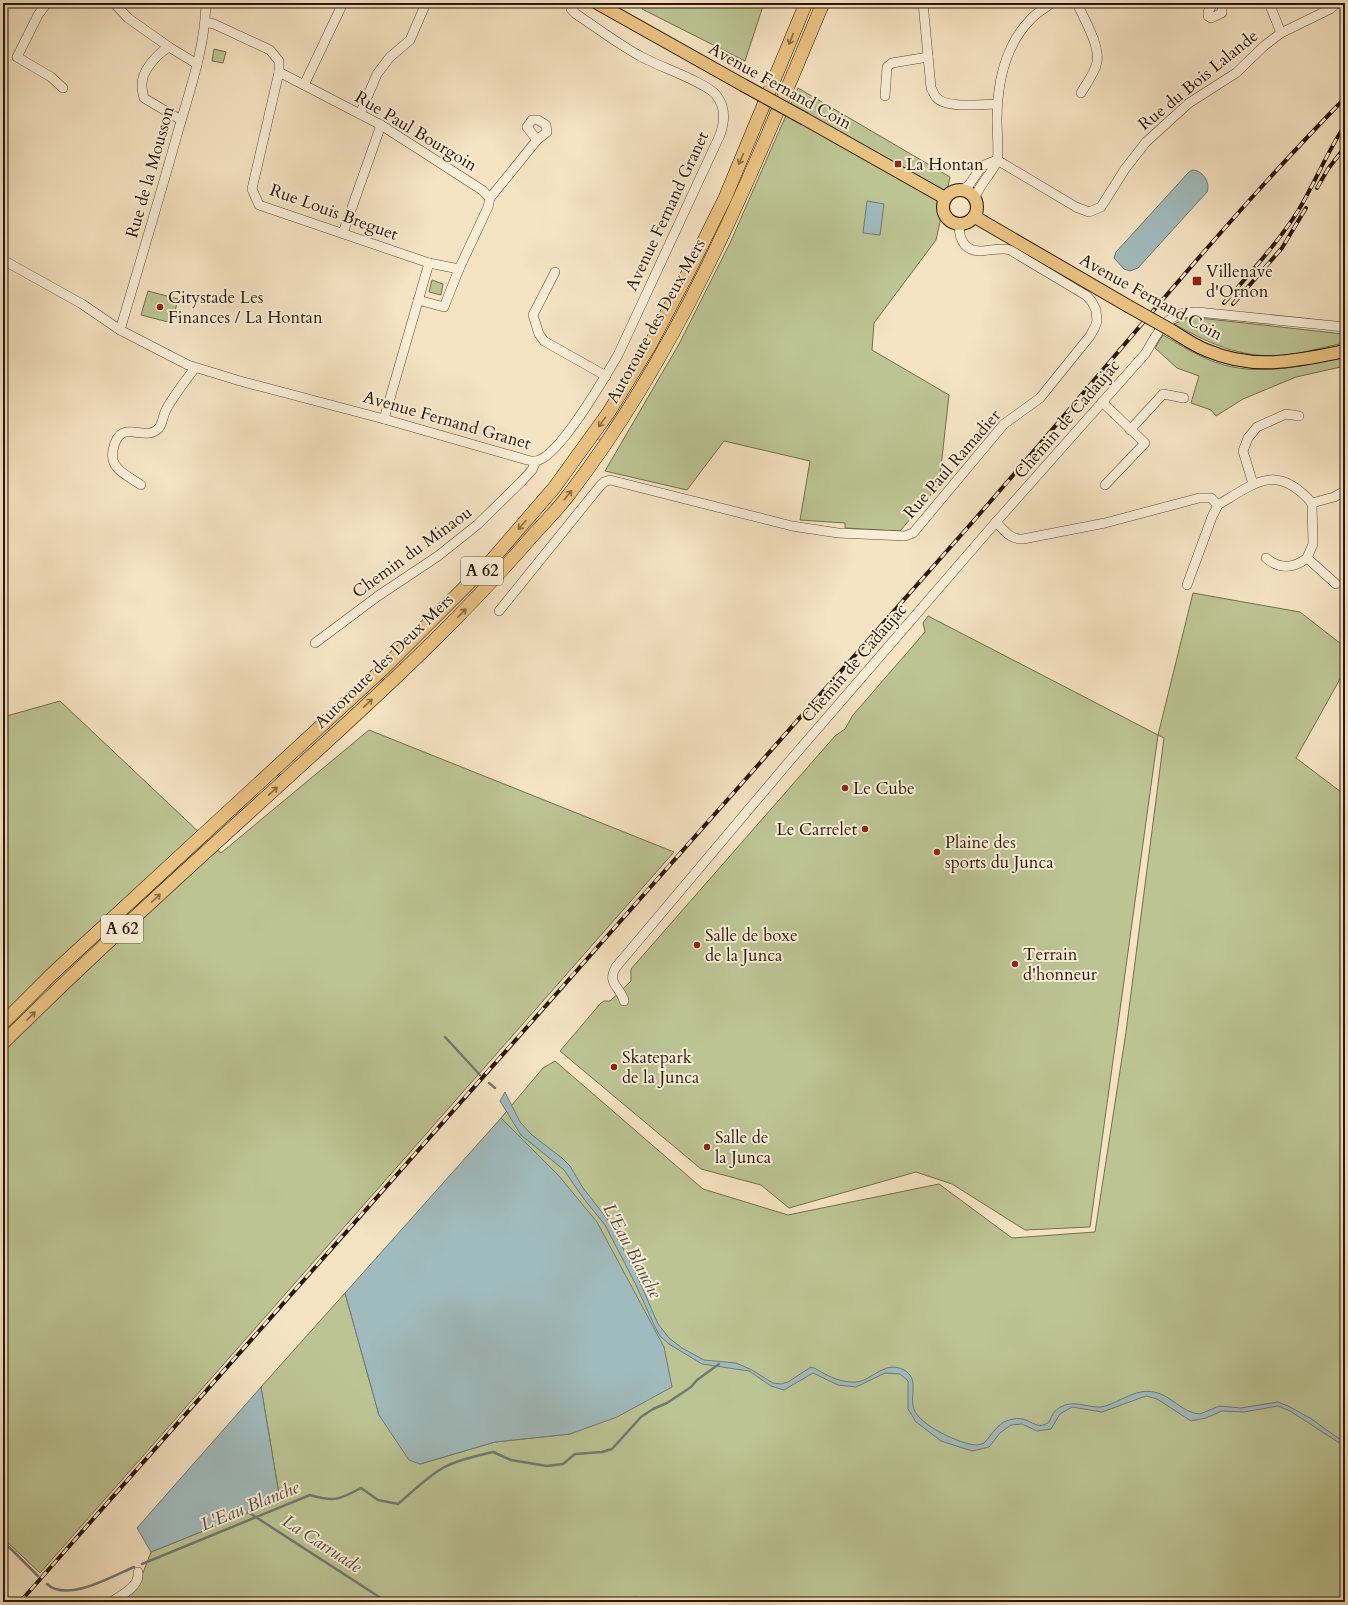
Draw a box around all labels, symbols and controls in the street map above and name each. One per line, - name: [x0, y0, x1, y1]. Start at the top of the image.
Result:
- street label: Rue du Bois Lalande: [1133, 25, 1263, 135]
- one-way arrow: [787, 33, 794, 45]
- street label: Avenue Fernand Coin: [704, 37, 856, 135]
- street label: Rue Paul Bourgoin: [351, 85, 482, 177]
- street label: Rue de la Mousson: [120, 103, 180, 240]
- street label: Avenue Fernand Granet: [620, 127, 714, 294]
- one-way arrow: [737, 153, 745, 165]
- place label: La Hontan: [906, 153, 984, 176]
- marker: La Hontan: [893, 159, 903, 169]
- street label: Rue Louis Breguet: [267, 178, 402, 246]
- street label: Autoroute des Deux Mers: [601, 234, 711, 407]
- street label: Avenue Fernand Coin: [1075, 248, 1227, 346]
- place label: Villenave d'Ornon: [1206, 260, 1273, 303]
- marker: Villenave d'Ornon: [1191, 275, 1203, 287]
- place label: Citystade Les Finances / La Hontan: [168, 286, 323, 329]
- marker: Citystade Les Finances / La Hontan: [155, 302, 165, 312]
- street label: Chemin de Cadaujac: [1009, 354, 1125, 483]
- street label: Avenue Fernand Granet: [361, 385, 534, 455]
- street label: Rue Paul Ramadier: [898, 404, 1006, 523]
- one-way arrow: [598, 417, 606, 428]
- one-way arrow: [563, 490, 572, 501]
- street label: Chemin du Minaou: [348, 501, 476, 603]
- one-way arrow: [518, 519, 527, 530]
- road number: A 62: [461, 557, 503, 585]
- street label: Autoroute des Deux Mers: [310, 588, 459, 733]
- street label: Chemin de Cadaujac: [796, 598, 912, 727]
- one-way arrow: [457, 608, 466, 618]
- one-way arrow: [363, 699, 373, 708]
- place label: Le Cube: [853, 777, 915, 800]
- marker: Le Cube: [840, 783, 850, 793]
- one-way arrow: [268, 786, 278, 796]
- place label: Le Carrelet: [777, 818, 858, 841]
- marker: Le Carrelet: [860, 824, 870, 834]
- place label: Plaine des sports du Junca: [945, 831, 1054, 874]
- marker: Plaine des sports du Junca: [932, 847, 942, 857]
- one-way arrow: [151, 893, 161, 903]
- road number: A 62: [101, 915, 143, 943]
- place label: Salle de boxe de la Junca: [705, 924, 798, 967]
- marker: Salle de boxe de la Junca: [692, 940, 702, 950]
- place label: Terrain d'honneur: [1023, 943, 1098, 986]
- marker: Terrain d'honneur: [1010, 959, 1020, 969]
- one-way arrow: [26, 1011, 36, 1021]
- place label: Skatepark de la Junca: [622, 1046, 700, 1089]
- marker: Skatepark de la Junca: [609, 1062, 619, 1072]
- place label: Salle de la Junca: [715, 1126, 772, 1169]
- marker: Salle de la Junca: [702, 1142, 712, 1152]
- water label: L'Eau Blanche: [596, 1199, 668, 1304]
- water label: L'Eau Blanche: [197, 1474, 304, 1537]
- water label: La Carruade: [277, 1509, 367, 1580]

